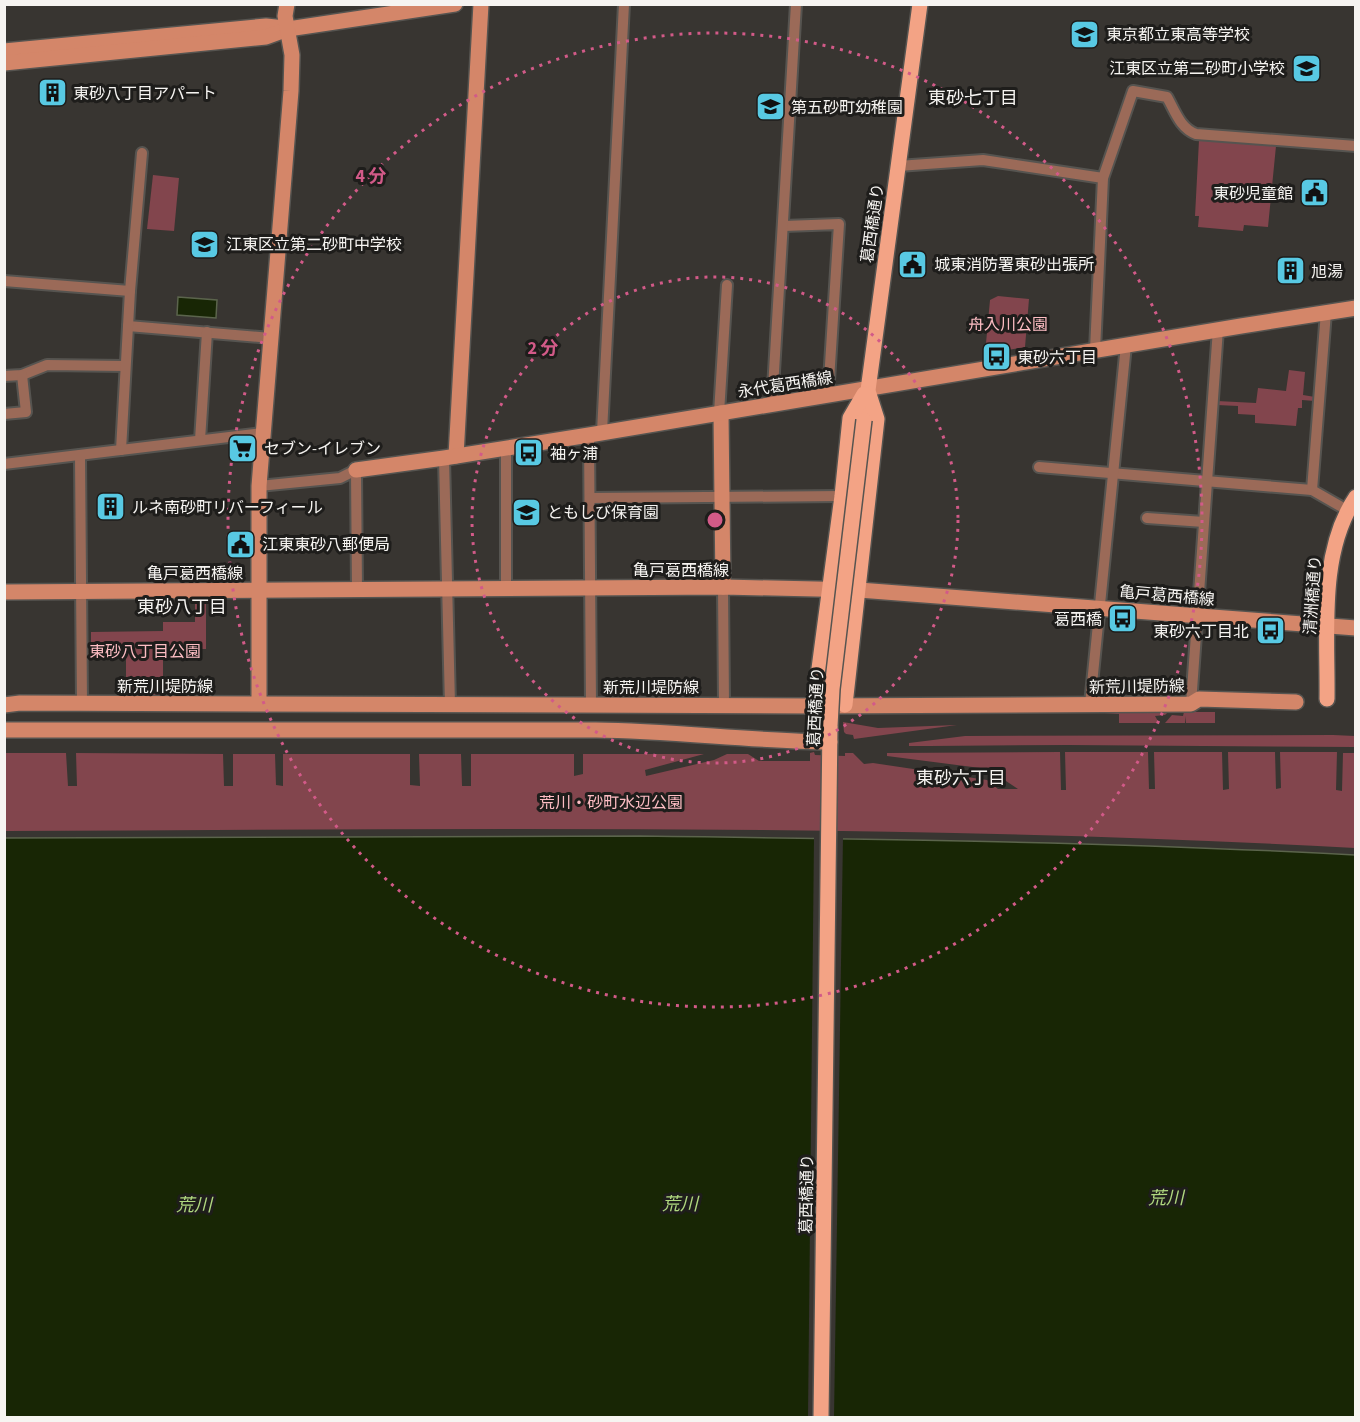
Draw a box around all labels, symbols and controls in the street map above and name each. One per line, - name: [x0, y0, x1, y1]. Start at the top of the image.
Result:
- school or university icon: 東京都立東高等学校: [1069, 18, 1101, 50]
- place label: 東京都立東高等学校: [1106, 24, 1250, 46]
- school or university icon: 江東区立第二砂町小学校: [1290, 52, 1322, 84]
- place label: 江東区立第二砂町小学校: [1109, 58, 1285, 80]
- building icon: 東砂八丁目アパート: [36, 77, 68, 109]
- place label: 東砂八丁目アパート: [73, 83, 217, 105]
- district label: 東砂七丁目: [928, 86, 1018, 111]
- school or university icon: 第五砂町幼稚園: [754, 91, 786, 123]
- place label: 第五砂町幼稚園: [791, 97, 903, 119]
- text: 4 分: [355, 164, 387, 189]
- public building icon: 東砂児童館: [1298, 177, 1330, 209]
- street label: 葛西橋通り: [857, 182, 889, 264]
- place label: 東砂児童館: [1213, 183, 1293, 205]
- school or university icon: 江東区立第二砂町中学校: [189, 228, 221, 260]
- place label: 江東区立第二砂町中学校: [226, 234, 402, 256]
- public building icon: 城東消防署東砂出張所: [897, 248, 929, 280]
- place label: 城東消防署東砂出張所: [934, 254, 1094, 276]
- building icon: 旭湯: [1274, 255, 1306, 287]
- place label: 旭湯: [1311, 261, 1343, 283]
- park label: 舟入川公園: [968, 314, 1048, 336]
- text: 2 分: [527, 336, 559, 361]
- bus stop icon: 東砂六丁目: [980, 341, 1012, 373]
- place label: 東砂六丁目: [1017, 347, 1097, 369]
- street label: 永代葛西橋線: [736, 367, 834, 403]
- supermarket icon: セブン-イレブン: [227, 432, 259, 464]
- bus stop icon: 袖ヶ浦: [513, 437, 545, 469]
- place label: セブン-イレブン: [264, 438, 381, 460]
- place label: 袖ヶ浦: [550, 443, 598, 465]
- building icon: ルネ南砂町リバーフィール: [95, 491, 127, 523]
- school or university icon: ともしび保育園: [510, 496, 542, 528]
- place label: ルネ南砂町リバーフィール: [132, 497, 323, 519]
- place label: ともしび保育園: [547, 502, 659, 524]
- centre of rings: [705, 510, 725, 530]
- public building icon: 江東東砂八郵便局: [225, 528, 257, 560]
- place label: 江東東砂八郵便局: [262, 534, 390, 556]
- street label: 清洲橋通り: [1299, 554, 1327, 636]
- street label: 亀戸葛西橋線: [633, 560, 729, 582]
- street label: 亀戸葛西橋線: [147, 563, 243, 585]
- street label: 亀戸葛西橋線: [1118, 581, 1216, 611]
- district label: 東砂八丁目: [137, 595, 227, 620]
- bus stop icon: 葛西橋: [1107, 603, 1139, 635]
- place label: 葛西橋: [1054, 609, 1102, 631]
- bus stop icon: 東砂六丁目北: [1254, 615, 1286, 647]
- place label: 東砂六丁目北: [1153, 621, 1249, 643]
- park label: 東砂八丁目公園: [89, 641, 201, 663]
- street label: 葛西橋通り: [803, 667, 829, 748]
- street label: 新荒川堤防線: [1089, 675, 1185, 699]
- street label: 新荒川堤防線: [117, 676, 213, 698]
- street label: 新荒川堤防線: [603, 677, 699, 699]
- district label: 東砂六丁目: [916, 766, 1006, 791]
- park label: 荒川・砂町水辺公園: [539, 792, 683, 814]
- street label: 葛西橋通り: [795, 1154, 819, 1234]
- water label: 荒川: [1148, 1186, 1186, 1211]
- water label: 荒川: [662, 1192, 700, 1217]
- water label: 荒川: [176, 1193, 214, 1218]

